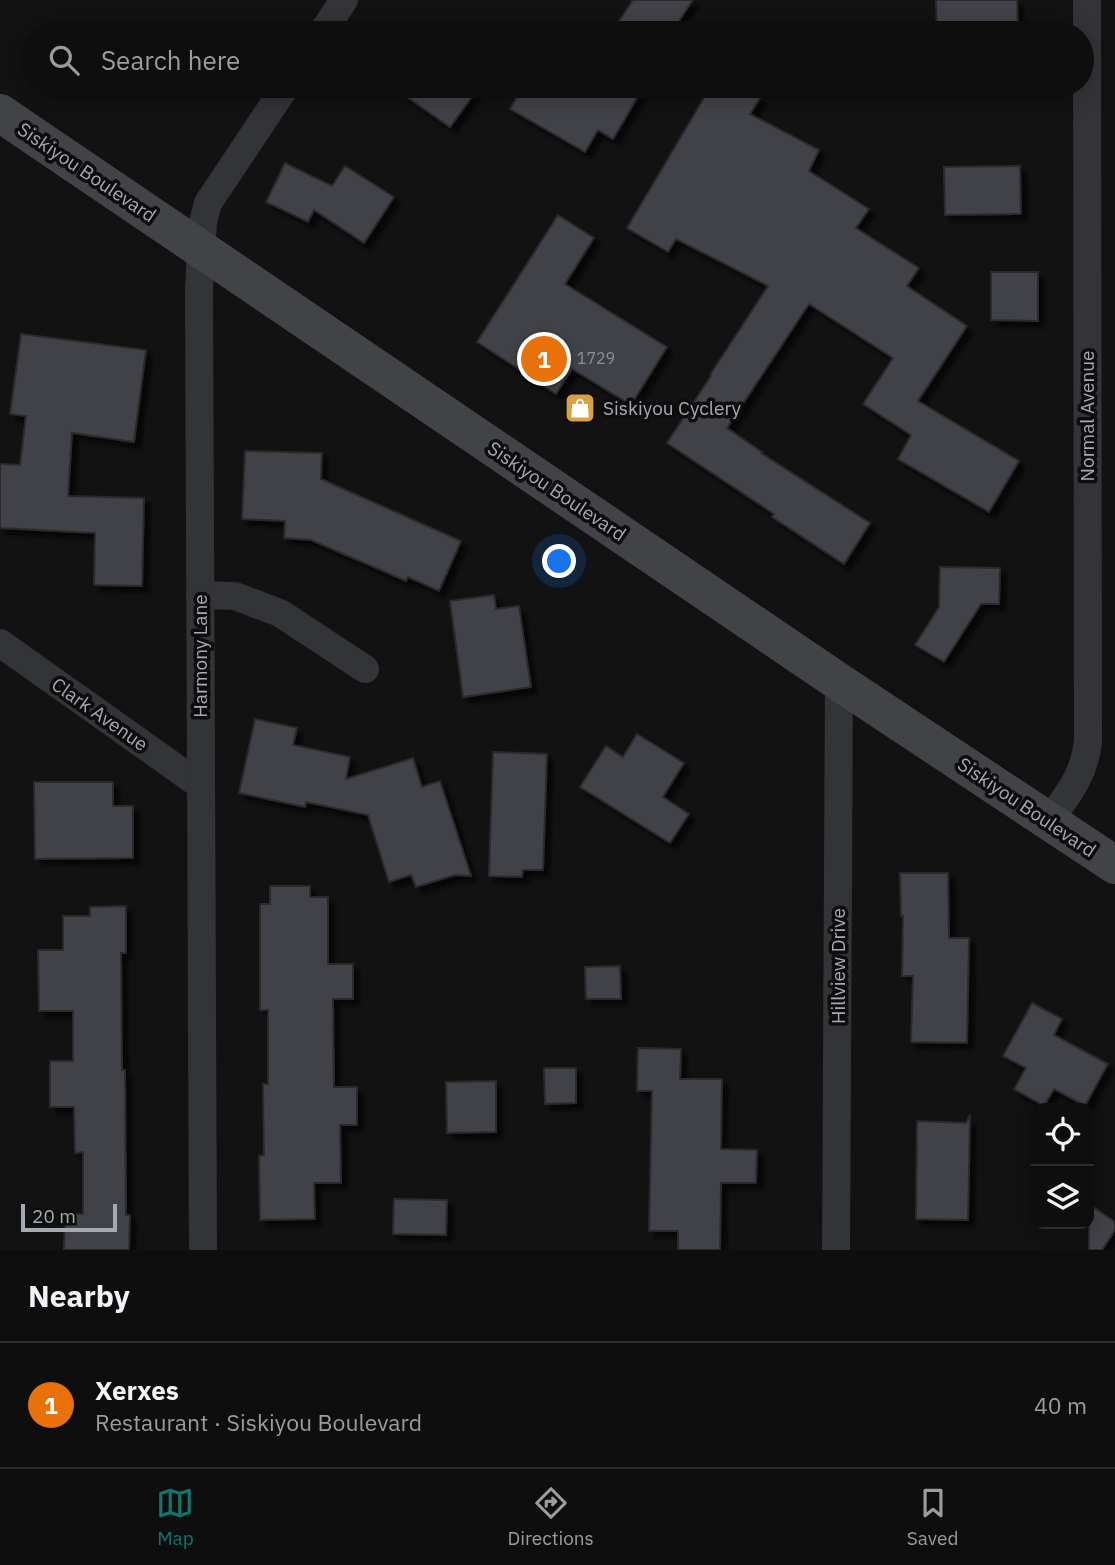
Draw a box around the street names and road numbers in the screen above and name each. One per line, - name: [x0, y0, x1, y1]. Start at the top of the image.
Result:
- street label: Siskiyou Boulevard: [13, 117, 161, 227]
- street label: Normal Avenue: [1075, 351, 1099, 481]
- street label: Siskiyou Boulevard: [483, 436, 631, 546]
- street label: Harmony Lane: [188, 594, 212, 718]
- street label: Clark Avenue: [47, 672, 153, 756]
- street label: Siskiyou Boulevard: [953, 752, 1101, 862]
- street label: Hillview Drive: [826, 908, 850, 1024]

